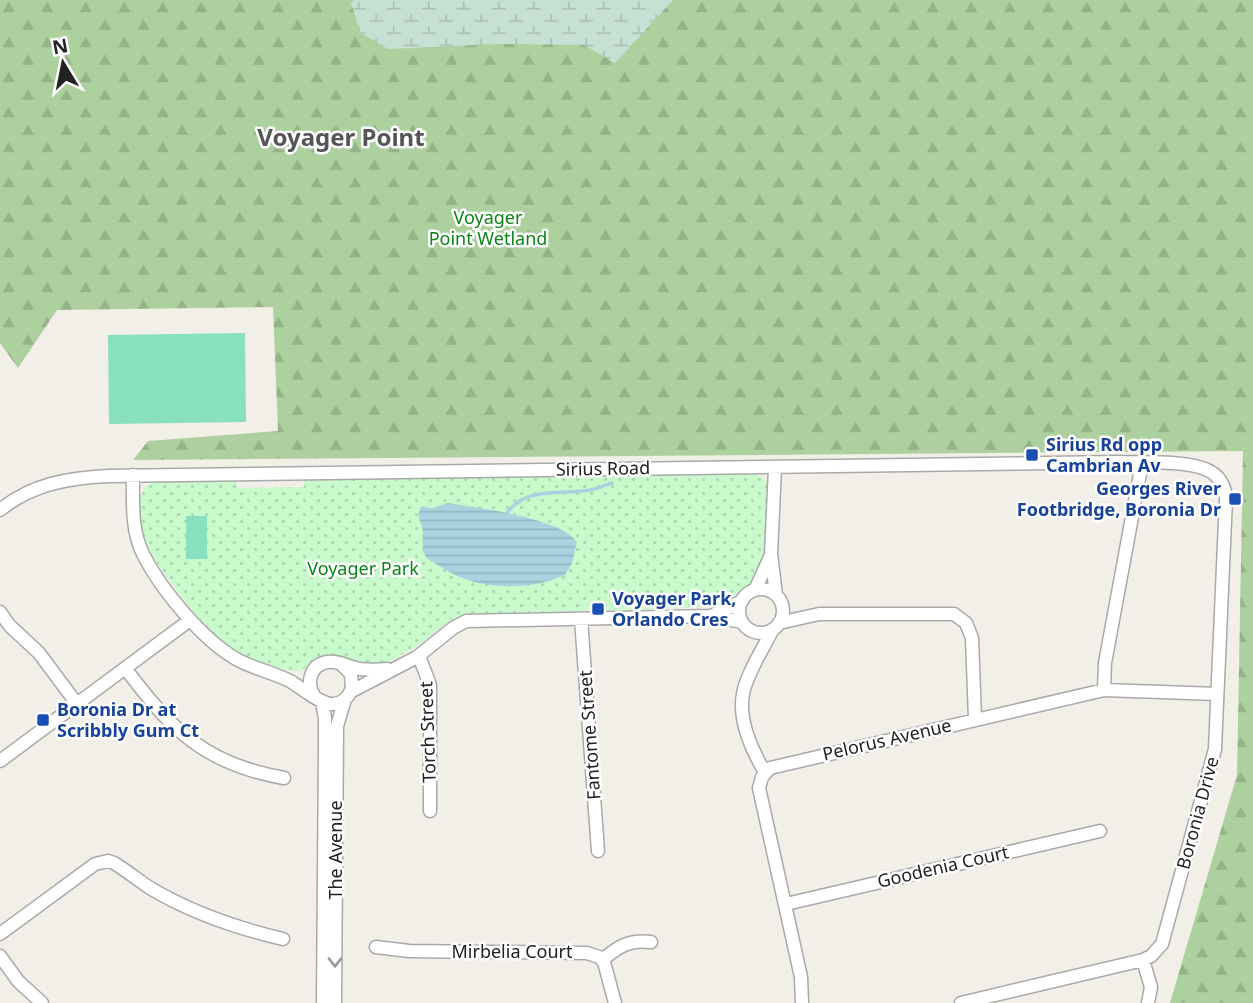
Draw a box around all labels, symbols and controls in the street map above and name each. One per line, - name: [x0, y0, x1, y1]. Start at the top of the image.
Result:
- north arrow: [28, 28, 98, 98]
- text: N: [50, 32, 70, 60]
- district label: Voyager Point: [257, 120, 425, 153]
- park label: Voyager Point Wetland: [429, 205, 547, 250]
- place label: Sirius Rd opp Cambrian Av: [1046, 432, 1162, 477]
- marker: Sirius Rd opp Cambrian Av: [1024, 447, 1040, 463]
- street label: Sirius Road: [556, 455, 650, 481]
- place label: Georges River Footbridge, Boronia Dr: [1017, 476, 1221, 521]
- marker: Georges River Footbridge, Boronia Dr: [1227, 491, 1243, 507]
- park label: Voyager Park: [307, 556, 419, 580]
- place label: Voyager Park, Orlando Cres: [612, 586, 736, 631]
- marker: Voyager Park, Orlando Cres: [590, 601, 606, 617]
- street label: Fantome Street: [572, 669, 606, 801]
- street label: Torch Street: [413, 680, 441, 783]
- place label: Boronia Dr at Scribbly Gum Ct: [57, 697, 199, 742]
- marker: Boronia Dr at Scribbly Gum Ct: [35, 712, 51, 728]
- street label: Pelorus Avenue: [820, 713, 954, 766]
- street label: Boronia Drive: [1170, 754, 1224, 872]
- street label: The Avenue: [323, 800, 347, 900]
- street label: Goodenia Court: [875, 839, 1011, 893]
- street label: Mirbelia Court: [451, 939, 573, 963]
- one-way arrow: [327, 957, 343, 968]

